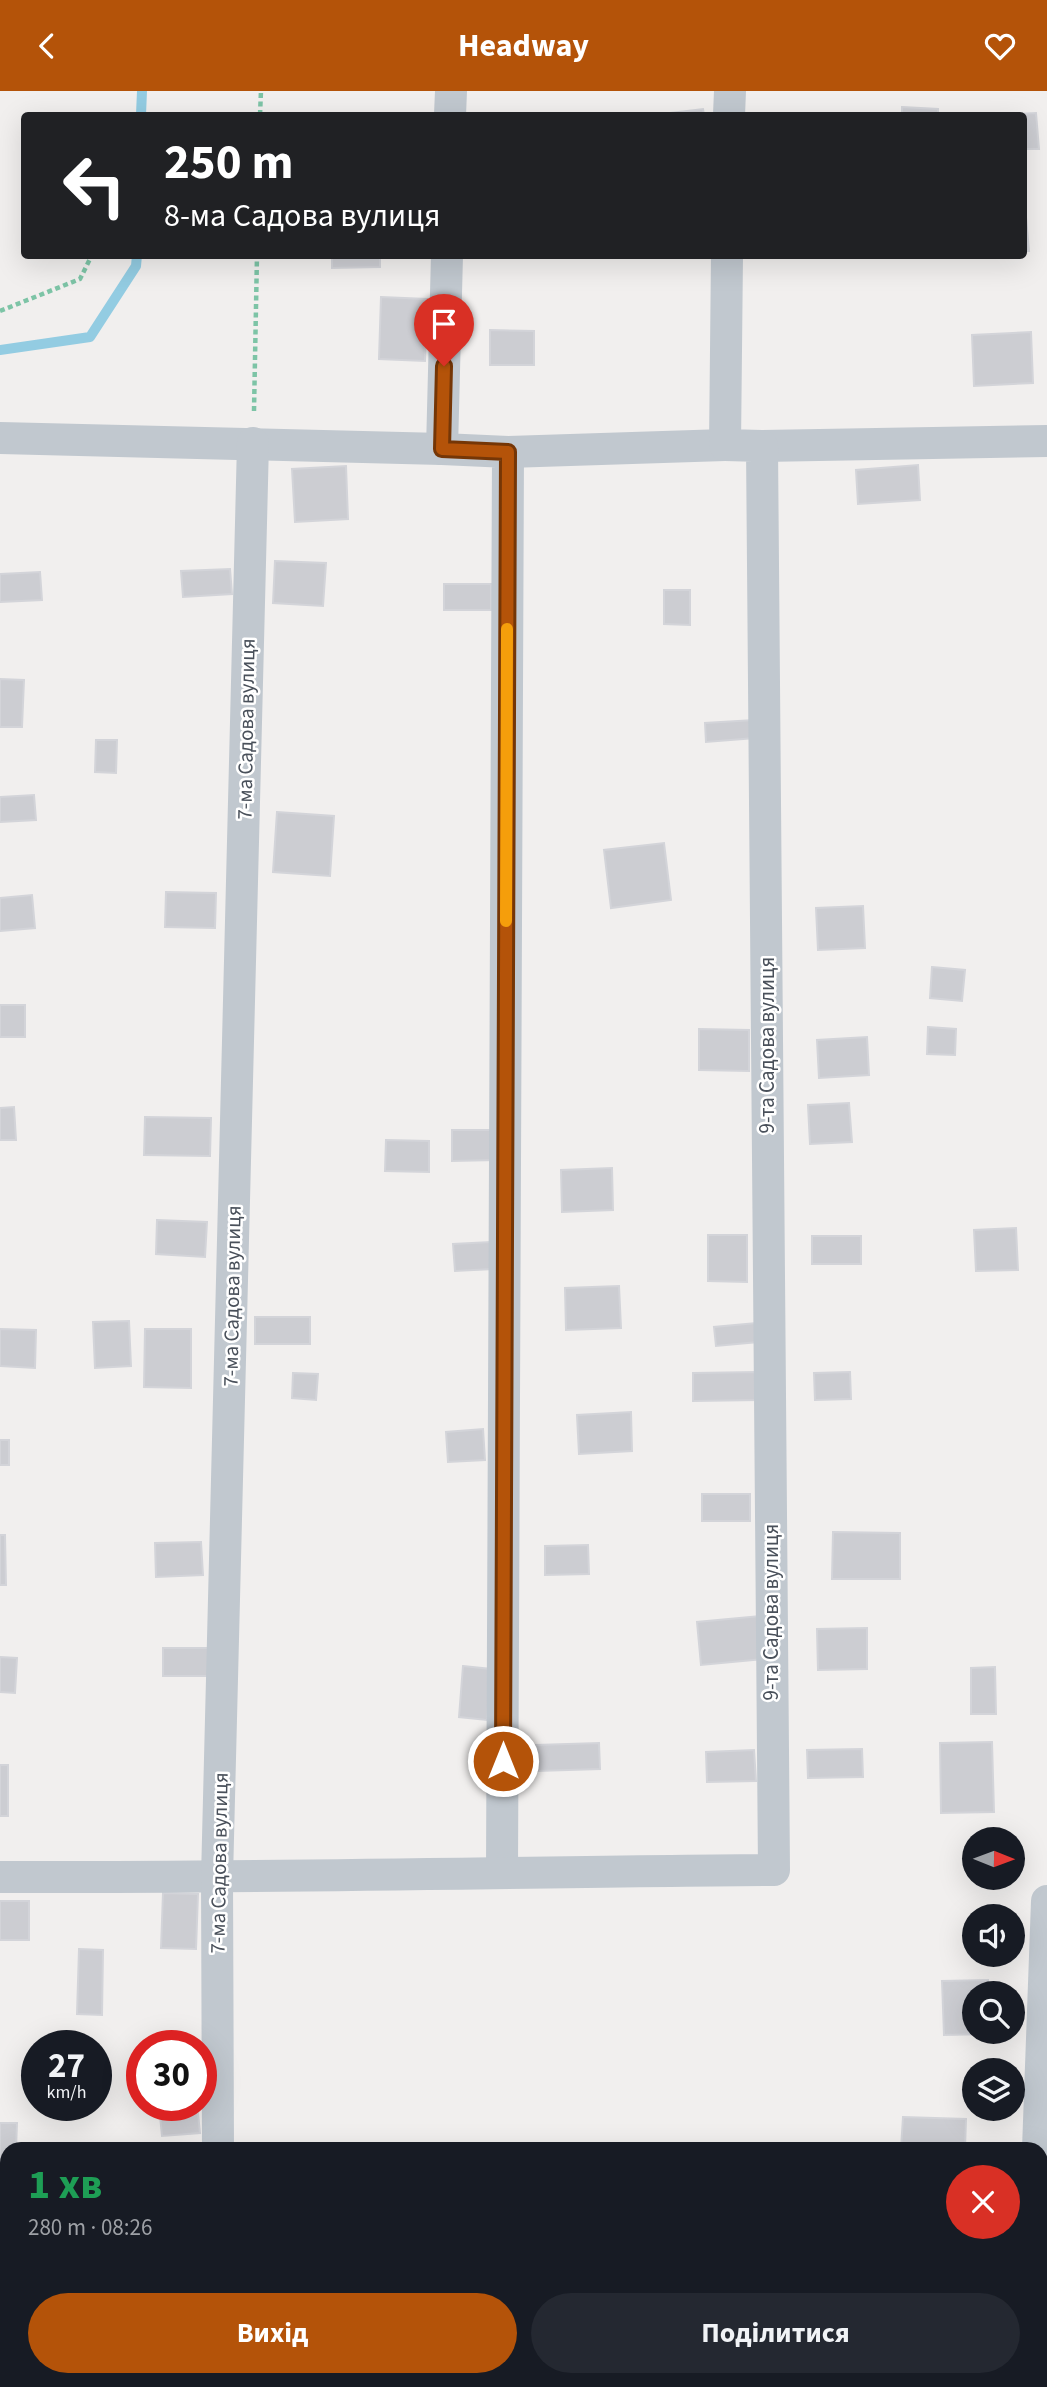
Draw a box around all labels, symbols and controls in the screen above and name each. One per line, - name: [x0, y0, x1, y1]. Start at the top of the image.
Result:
- text: Headway: [458, 23, 589, 69]
- icon: back: [28, 27, 66, 65]
- icon: heart: [981, 27, 1019, 65]
- text: 250 m: [164, 128, 293, 198]
- icon: left: [49, 140, 140, 231]
- text: 8-ма Садова вулиця: [164, 193, 440, 239]
- pin: [414, 294, 474, 366]
- icon: arrive: [425, 305, 463, 343]
- street label: 7-ма Садова вулиця: [229, 638, 263, 820]
- street label: 9-та Садова вулиця: [752, 957, 782, 1133]
- street label: 7-ма Садова вулиця: [215, 1205, 249, 1387]
- street label: 9-та Садова вулиця: [756, 1524, 786, 1700]
- position arrow: [466, 1724, 540, 1798]
- street label: 7-ма Садова вулиця: [202, 1772, 236, 1954]
- north arrow: [962, 1827, 1026, 1890]
- map controls: [962, 1827, 1025, 2121]
- button: sound: [962, 1904, 1025, 1967]
- button: search: [962, 1981, 1025, 2044]
- speed limit sign: 30: [126, 2030, 217, 2121]
- text: 27: [48, 2041, 85, 2091]
- button: layers: [962, 2058, 1025, 2121]
- text: km/h: [47, 2080, 86, 2105]
- text: 1 хв: [28, 2155, 102, 2215]
- button: close: [946, 2165, 1020, 2239]
- text: 280 m · 08:26: [28, 2211, 152, 2244]
- button: Вихід: [28, 2293, 517, 2373]
- button: Поділитися: [531, 2293, 1020, 2373]

